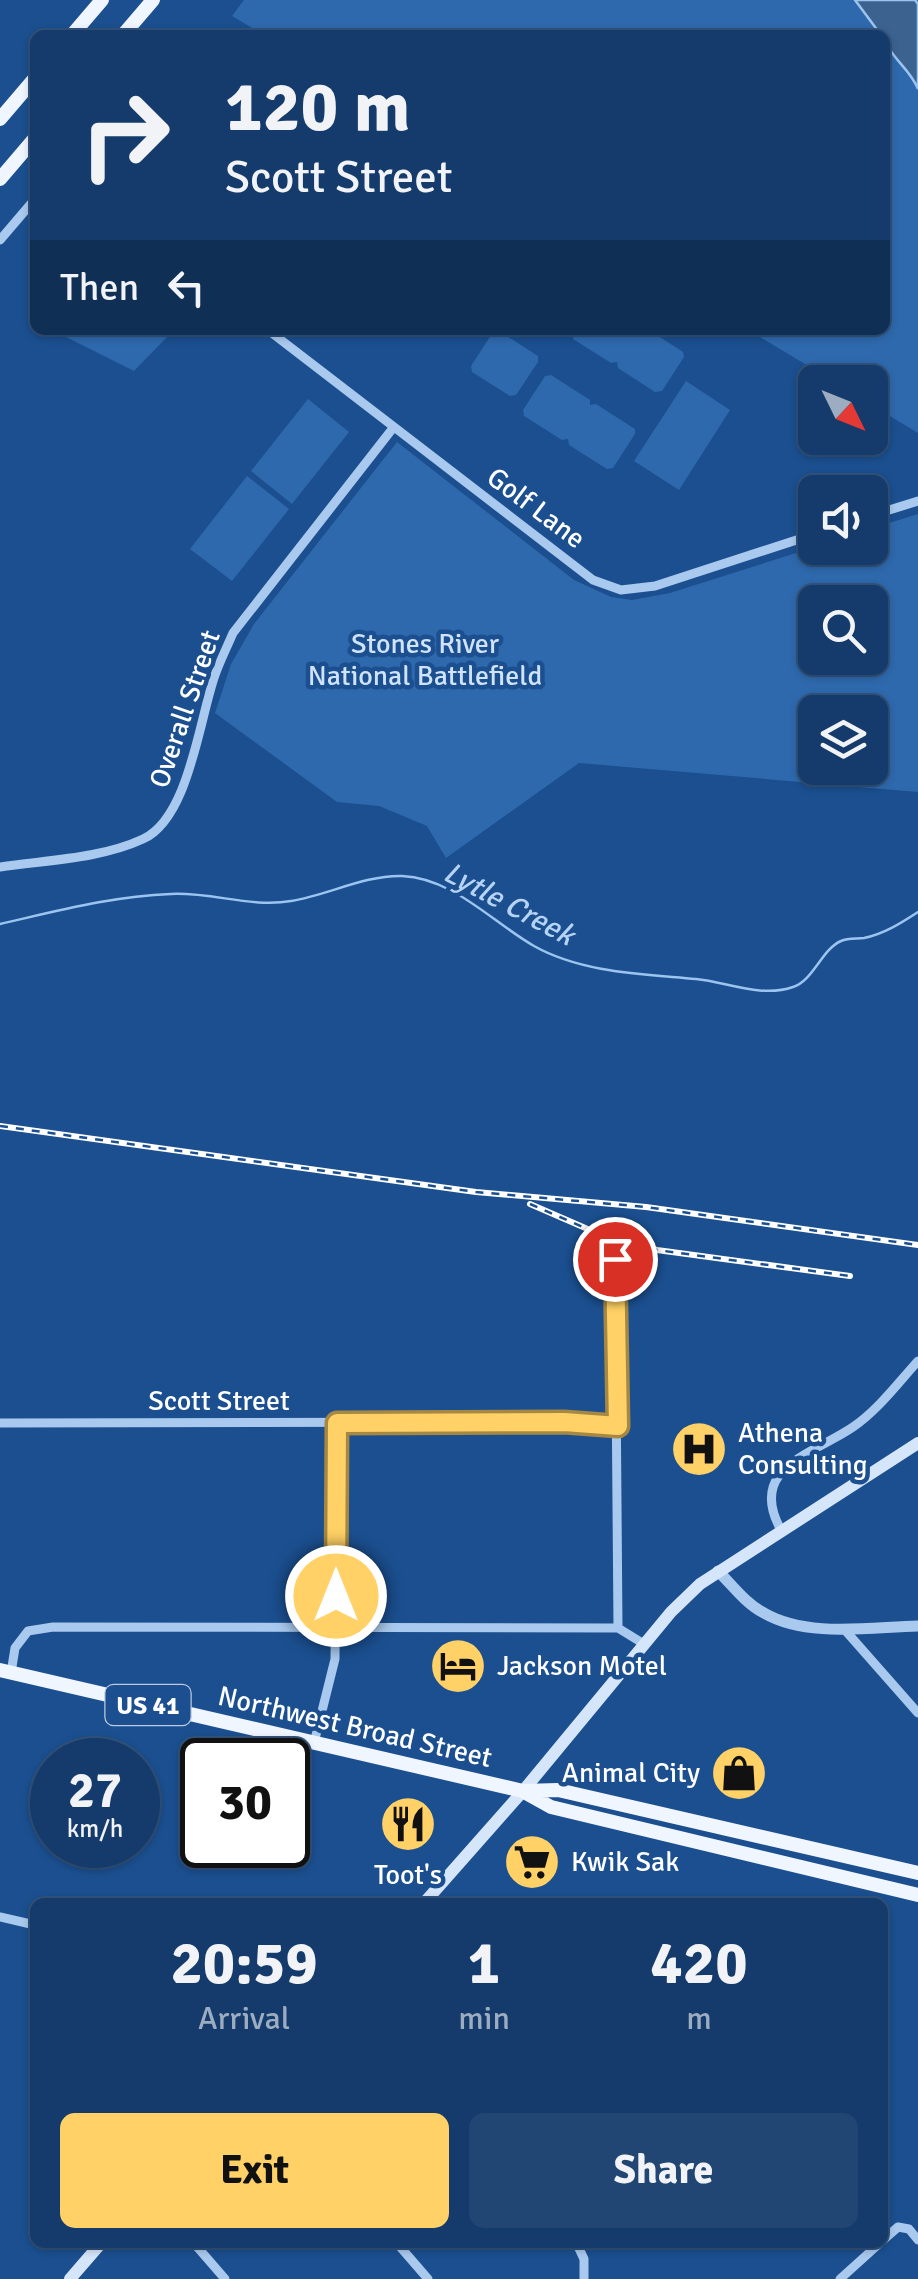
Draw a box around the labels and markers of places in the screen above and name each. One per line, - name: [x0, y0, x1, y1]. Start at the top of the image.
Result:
- pin: [573, 1217, 658, 1302]
- place label: Athena Consulting: [738, 1416, 868, 1482]
- hospital icon: Athena Consulting: [669, 1419, 729, 1479]
- hotel icon: Jackson Motel: [428, 1636, 488, 1696]
- place label: Jackson Motel: [497, 1649, 667, 1683]
- shop icon: Animal City: [709, 1743, 769, 1803]
- place label: Animal City: [562, 1756, 700, 1790]
- restaurant icon: Toot's: [378, 1794, 438, 1854]
- supermarket icon: Kwik Sak: [502, 1832, 562, 1892]
- place label: Kwik Sak: [571, 1845, 679, 1879]
- place label: Toot's: [374, 1858, 442, 1892]

